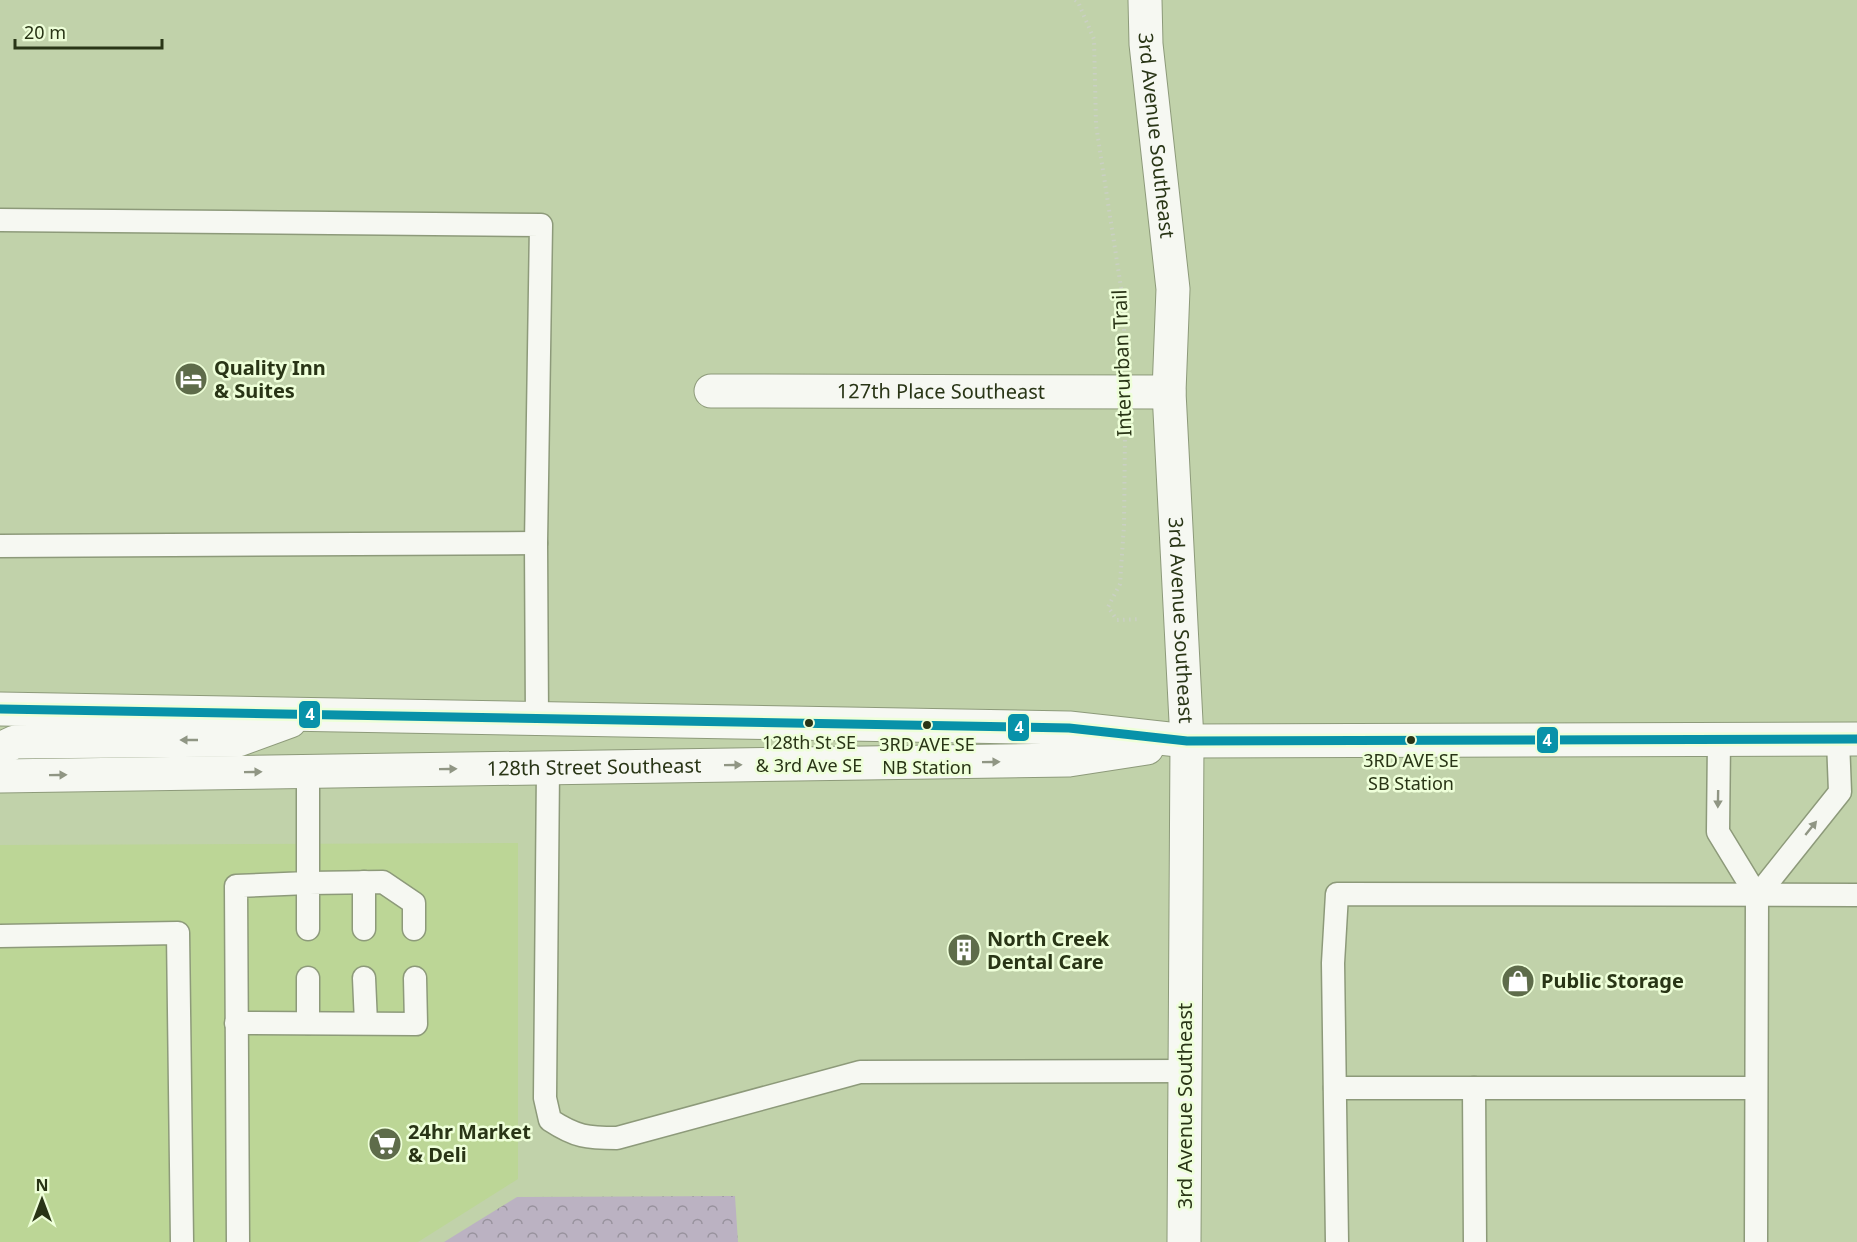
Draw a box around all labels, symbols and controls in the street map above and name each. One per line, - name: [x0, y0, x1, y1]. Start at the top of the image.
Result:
- scale bar: [15, 12, 162, 50]
- text: 20 m: [24, 20, 66, 44]
- street label: 3rd Avenue Southeast: [1133, 32, 1181, 240]
- street label: Interurban Trail: [1105, 289, 1138, 437]
- place label: Quality Inn & Suites: [214, 354, 326, 404]
- hotel icon: Quality Inn & Suites: [173, 361, 209, 397]
- street label: 127th Place Southeast: [837, 377, 1045, 405]
- street label: 3rd Avenue Southeast: [1162, 516, 1200, 724]
- line badge: 4: [298, 700, 321, 729]
- text: 4: [305, 703, 315, 725]
- line badge: 4: [1007, 713, 1030, 742]
- text: 4: [1014, 716, 1024, 738]
- marker: 128th St SE & 3rd Ave SE: [803, 717, 815, 729]
- marker: 3RD AVE SE NB Station: [921, 719, 933, 731]
- line badge: 4: [1536, 726, 1559, 754]
- text: 4: [1542, 729, 1552, 751]
- place label: 128th St SE & 3rd Ave SE: [756, 730, 862, 777]
- place label: 3RD AVE SE NB Station: [879, 732, 975, 779]
- marker: 3RD AVE SE SB Station: [1405, 734, 1417, 746]
- one-way arrow: [179, 735, 198, 745]
- place label: 3RD AVE SE SB Station: [1363, 748, 1459, 795]
- street label: 128th Street Southeast: [486, 752, 701, 782]
- one-way arrow: [981, 757, 1000, 766]
- one-way arrow: [723, 760, 742, 770]
- one-way arrow: [439, 764, 458, 774]
- one-way arrow: [244, 767, 263, 777]
- one-way arrow: [49, 770, 68, 780]
- one-way arrow: [1714, 789, 1723, 808]
- one-way arrow: [1804, 821, 1816, 836]
- place label: North Creek Dental Care: [987, 925, 1110, 975]
- building icon: North Creek Dental Care: [946, 932, 982, 968]
- shop icon: Public Storage: [1500, 963, 1536, 999]
- place label: Public Storage: [1541, 967, 1684, 994]
- street label: 3rd Avenue Southeast: [1171, 1003, 1198, 1209]
- place label: 24hr Market & Deli: [408, 1118, 531, 1168]
- supermarket icon: 24hr Market & Deli: [367, 1126, 403, 1162]
- north arrow: [12, 1170, 72, 1230]
- text: N: [35, 1174, 49, 1196]

